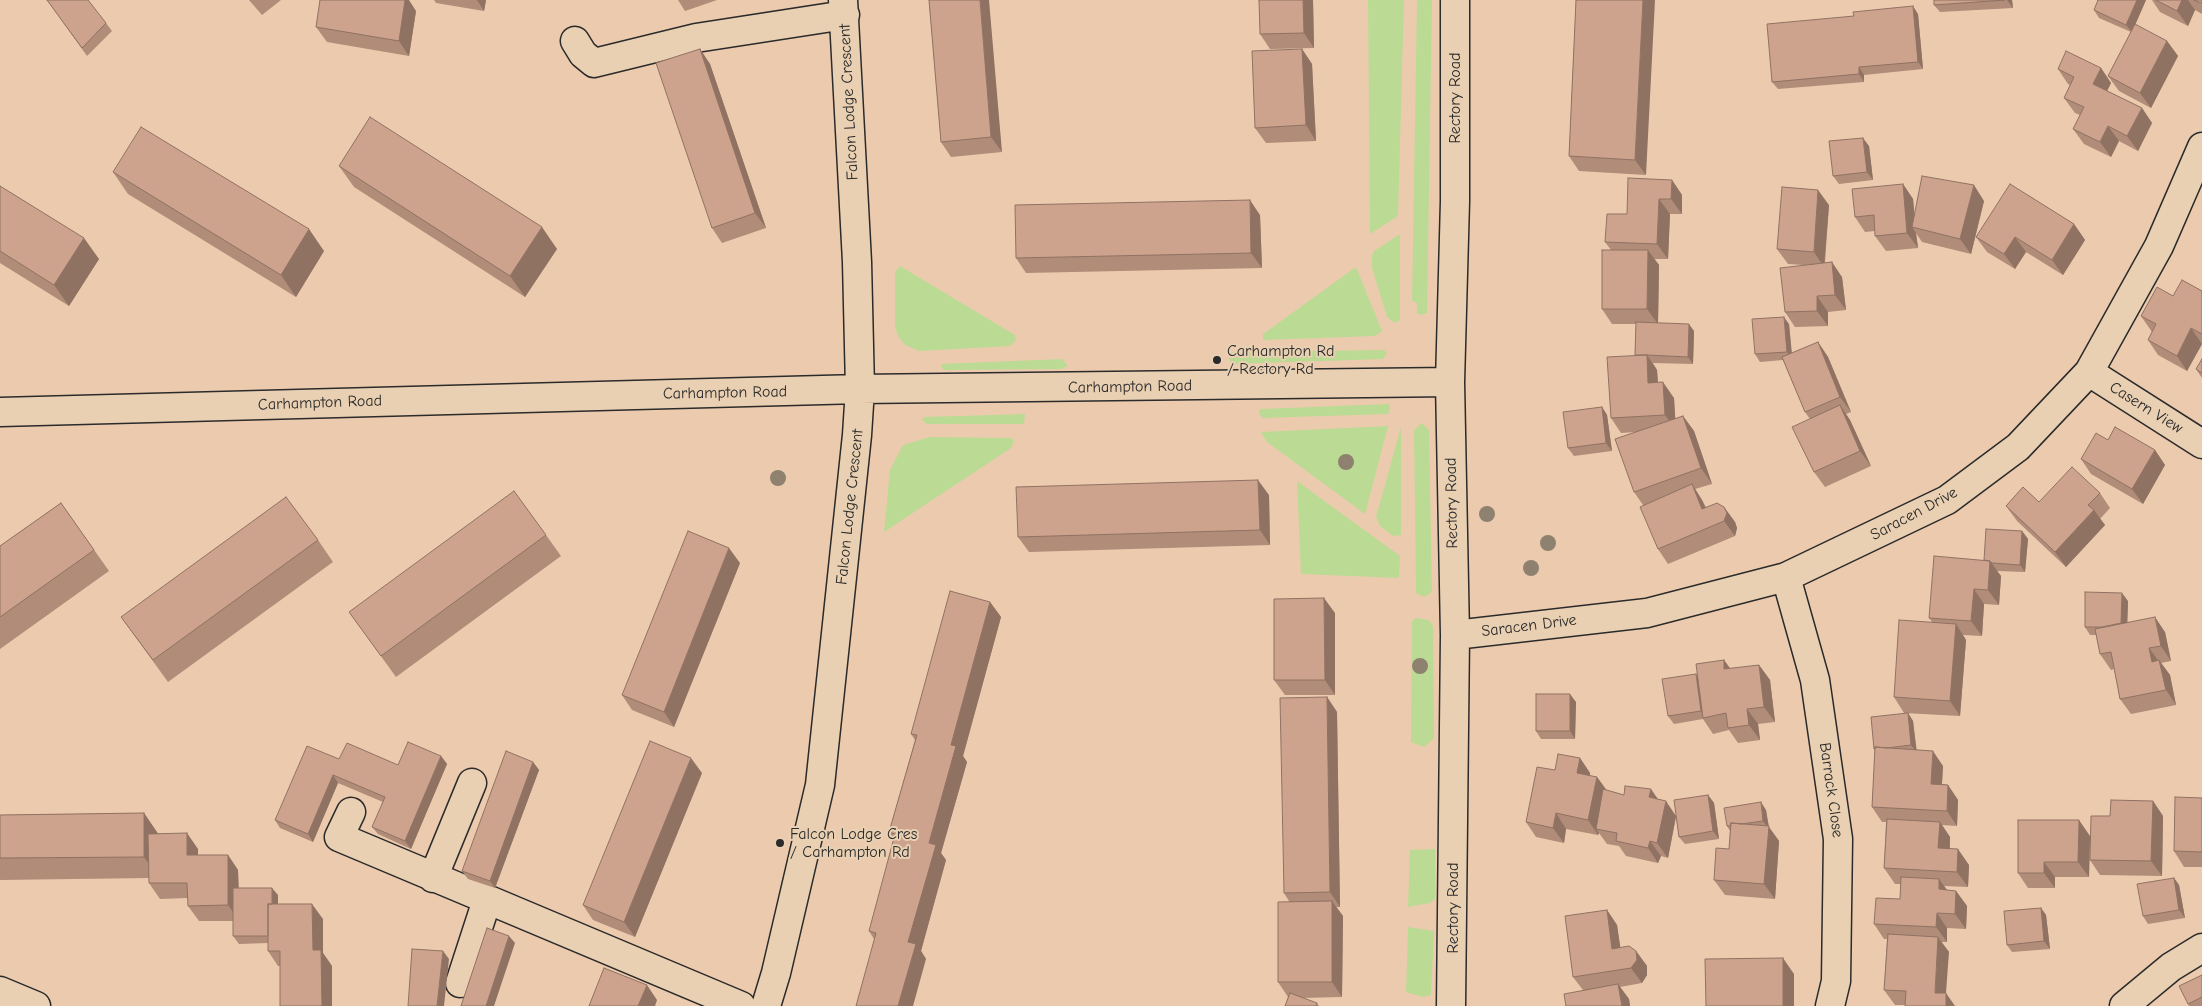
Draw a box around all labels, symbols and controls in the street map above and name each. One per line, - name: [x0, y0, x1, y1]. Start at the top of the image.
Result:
- street label: Falcon Lodge Crescent: [835, 23, 863, 181]
- street label: Rectory Road: [1445, 52, 1465, 144]
- place label: Carhampton Rd / Rectory Rd: [1227, 341, 1334, 379]
- marker: Carhampton Rd / Rectory Rd: [1211, 354, 1223, 366]
- street label: Carhampton Road: [1068, 376, 1192, 398]
- street label: Casern View: [2106, 378, 2186, 438]
- street label: Carhampton Road: [663, 382, 787, 404]
- street label: Carhampton Road: [258, 391, 382, 415]
- street label: Falcon Lodge Crescent: [832, 428, 868, 586]
- street label: Rectory Road: [1442, 457, 1462, 549]
- street label: Saracen Drive: [1867, 483, 1961, 545]
- street label: Saracen Drive: [1480, 611, 1578, 641]
- street label: Barrack Close: [1815, 741, 1847, 839]
- place label: Falcon Lodge Cres / Carhampton Rd: [790, 824, 918, 862]
- marker: Falcon Lodge Cres / Carhampton Rd: [774, 837, 786, 849]
- street label: Rectory Road: [1443, 862, 1463, 954]

